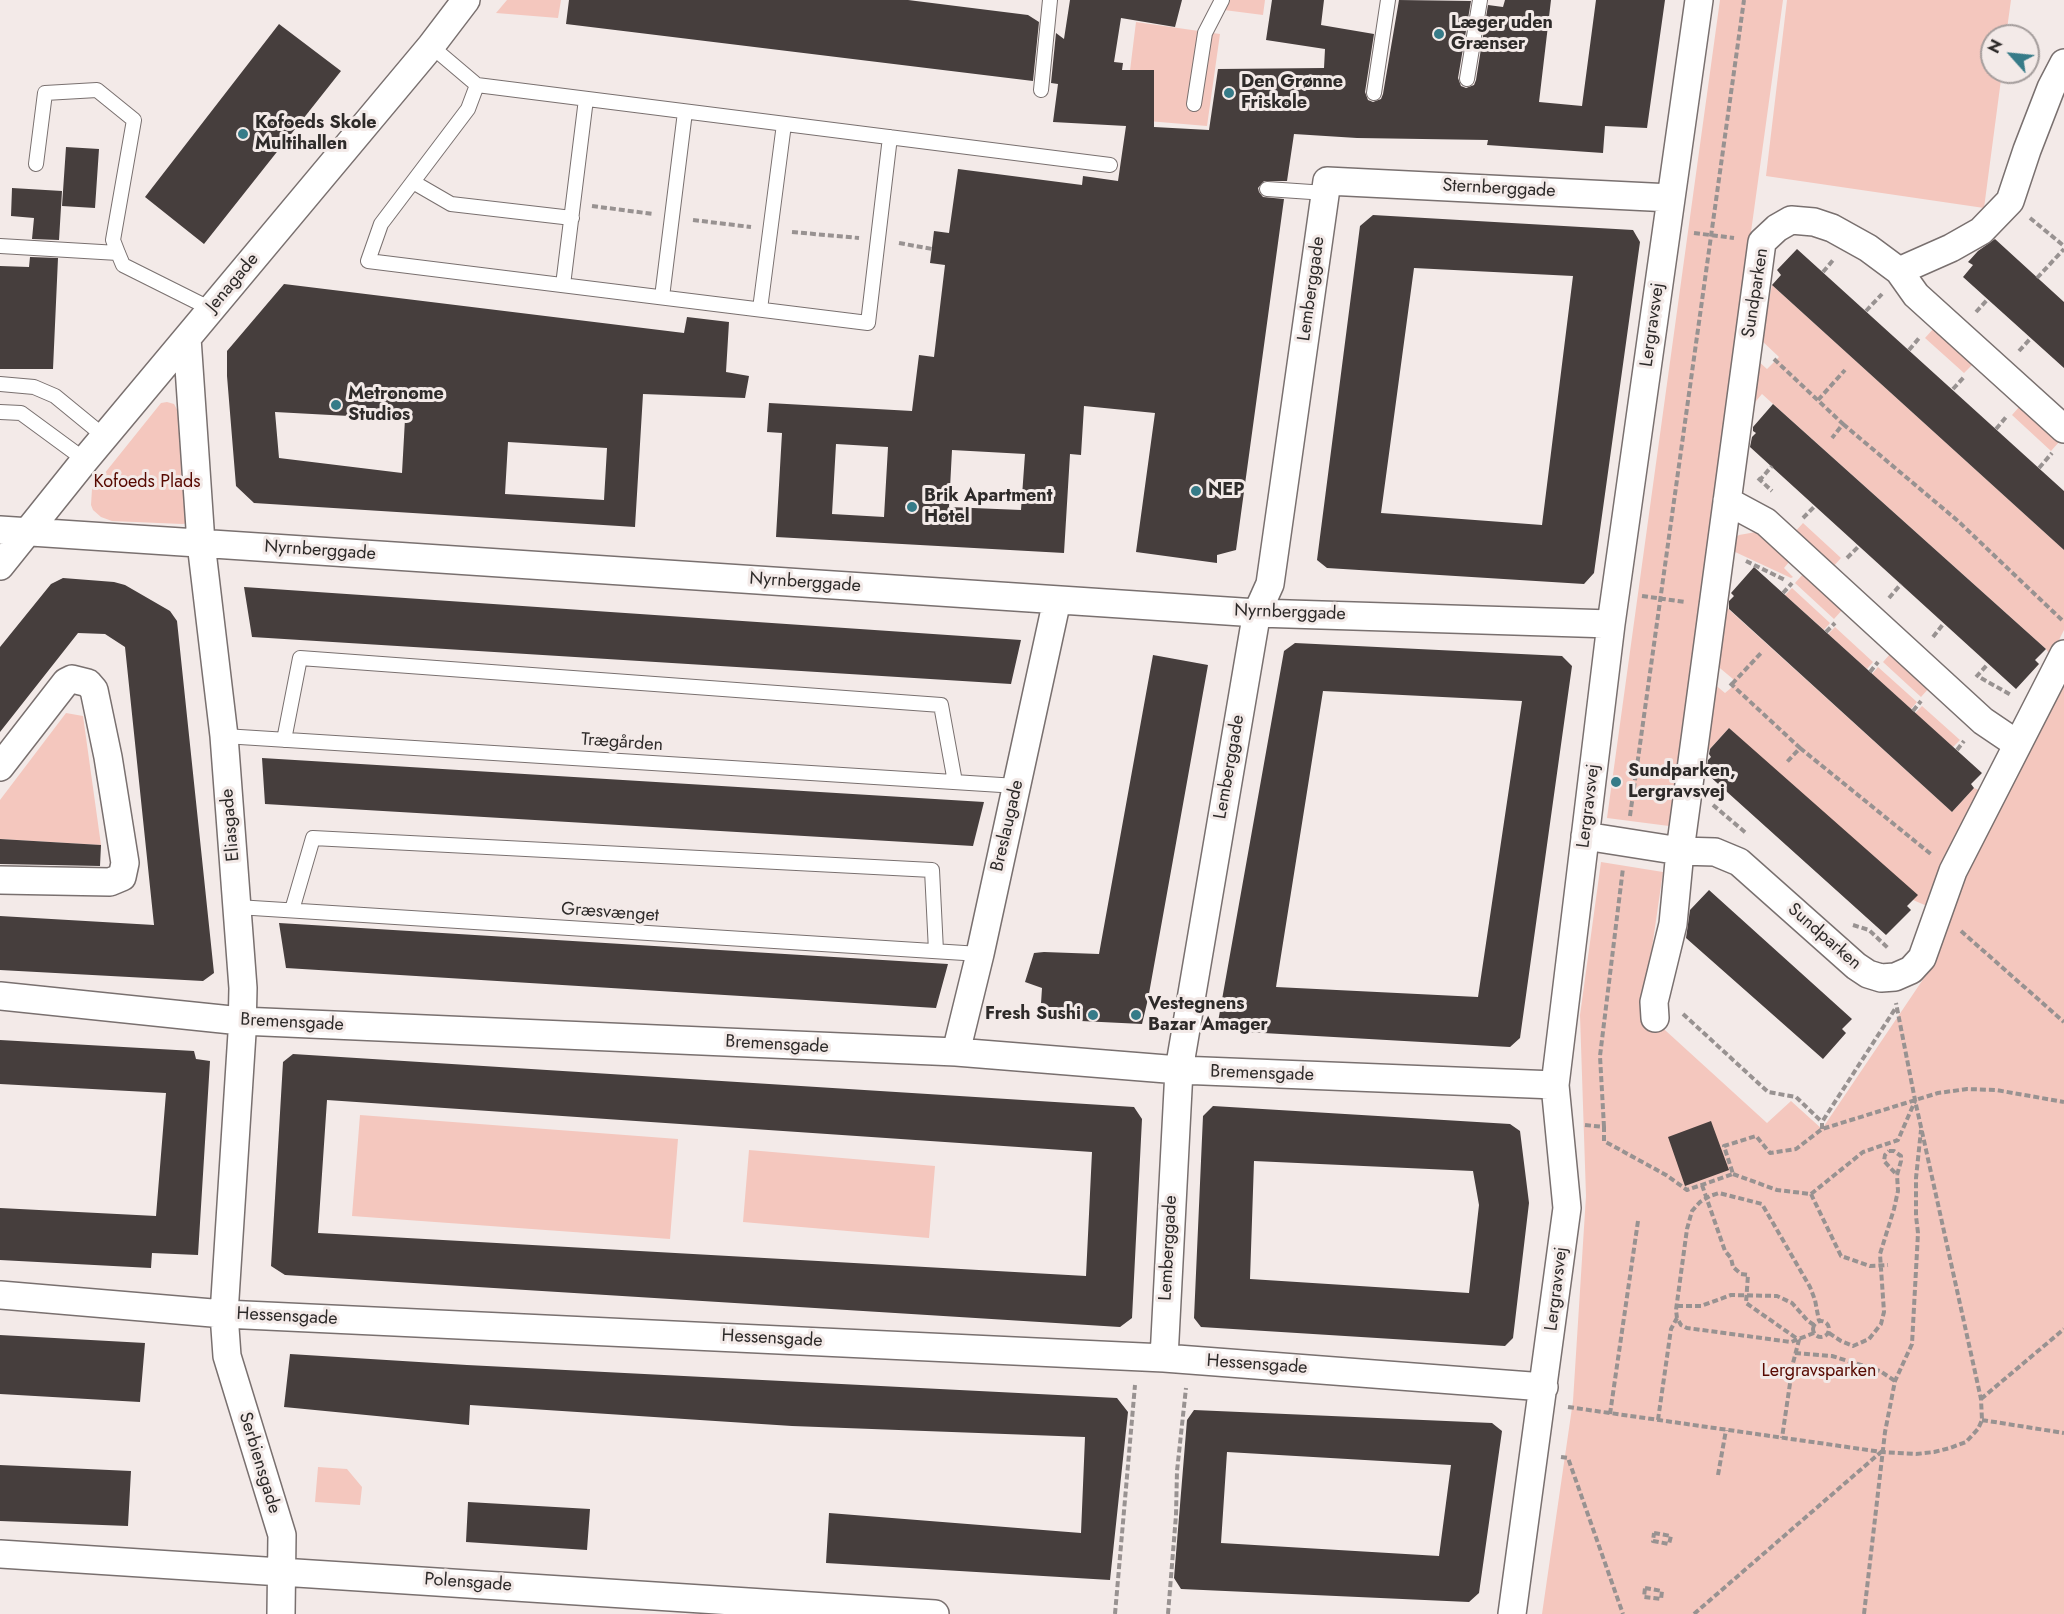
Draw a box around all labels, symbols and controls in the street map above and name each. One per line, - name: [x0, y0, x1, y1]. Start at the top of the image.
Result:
- place label: Læger uden Grænser: [1451, 13, 1553, 56]
- north arrow: [1980, 24, 2040, 84]
- marker: Læger uden Grænser: [1432, 27, 1446, 41]
- text: N: [1982, 36, 2008, 57]
- place label: Den Grønne Friskole: [1241, 72, 1343, 115]
- marker: Den Grønne Friskole: [1222, 86, 1236, 100]
- place label: Kofoeds Skole Multihallen: [255, 113, 377, 156]
- marker: Kofoeds Skole Multihallen: [236, 127, 250, 141]
- street label: Sternberggade: [1442, 175, 1556, 203]
- street label: Lemberggade: [1294, 235, 1330, 343]
- street label: Sundparken: [1738, 247, 1774, 339]
- street label: Jenagade: [202, 249, 264, 317]
- street label: Lergravsvej: [1636, 282, 1670, 368]
- place label: Metronome Studios: [348, 384, 444, 426]
- marker: Metronome Studios: [329, 398, 343, 412]
- park label: Kofoeds Plads: [94, 472, 200, 494]
- place label: NEP: [1208, 480, 1244, 502]
- marker: NEP: [1189, 484, 1203, 498]
- place label: Brik Apartment Hotel: [924, 486, 1052, 528]
- marker: Brik Apartment Hotel: [905, 500, 919, 514]
- street label: Nyrnberggade: [264, 536, 376, 566]
- street label: Nyrnberggade: [749, 568, 861, 598]
- street label: Nyrnberggade: [1234, 600, 1346, 626]
- street label: Lemberggade: [1210, 713, 1250, 821]
- street label: Trægården: [580, 729, 664, 757]
- place label: Sundparken, Lergravsvej: [1628, 761, 1736, 804]
- street label: Lergravsvej: [1573, 763, 1605, 849]
- marker: Sundparken, Lergravsvej: [1609, 775, 1623, 789]
- street label: Breslaugade: [987, 778, 1029, 874]
- street label: Eliasgade: [217, 788, 245, 862]
- street label: Græsvænget: [560, 899, 660, 927]
- street label: Sundparken: [1783, 899, 1865, 975]
- place label: Vestegnens Bazar Amager: [1148, 994, 1268, 1036]
- place label: Fresh Sushi: [985, 1004, 1081, 1026]
- marker: Fresh Sushi: [1086, 1008, 1100, 1022]
- marker: Vestegnens Bazar Amager: [1129, 1008, 1143, 1022]
- street label: Bremensgade: [240, 1010, 344, 1036]
- street label: Bremensgade: [725, 1032, 829, 1058]
- street label: Bremensgade: [1210, 1061, 1314, 1087]
- street label: Lemberggade: [1155, 1195, 1183, 1301]
- street label: Lergravsvej: [1541, 1246, 1573, 1332]
- street label: Hessensgade: [236, 1304, 338, 1330]
- street label: Hessensgade: [721, 1326, 823, 1352]
- street label: Hessensgade: [1206, 1351, 1308, 1379]
- park label: Lergravsparken: [1762, 1361, 1876, 1383]
- street label: Serbiensgade: [233, 1410, 285, 1516]
- street label: Polensgade: [423, 1569, 513, 1597]

